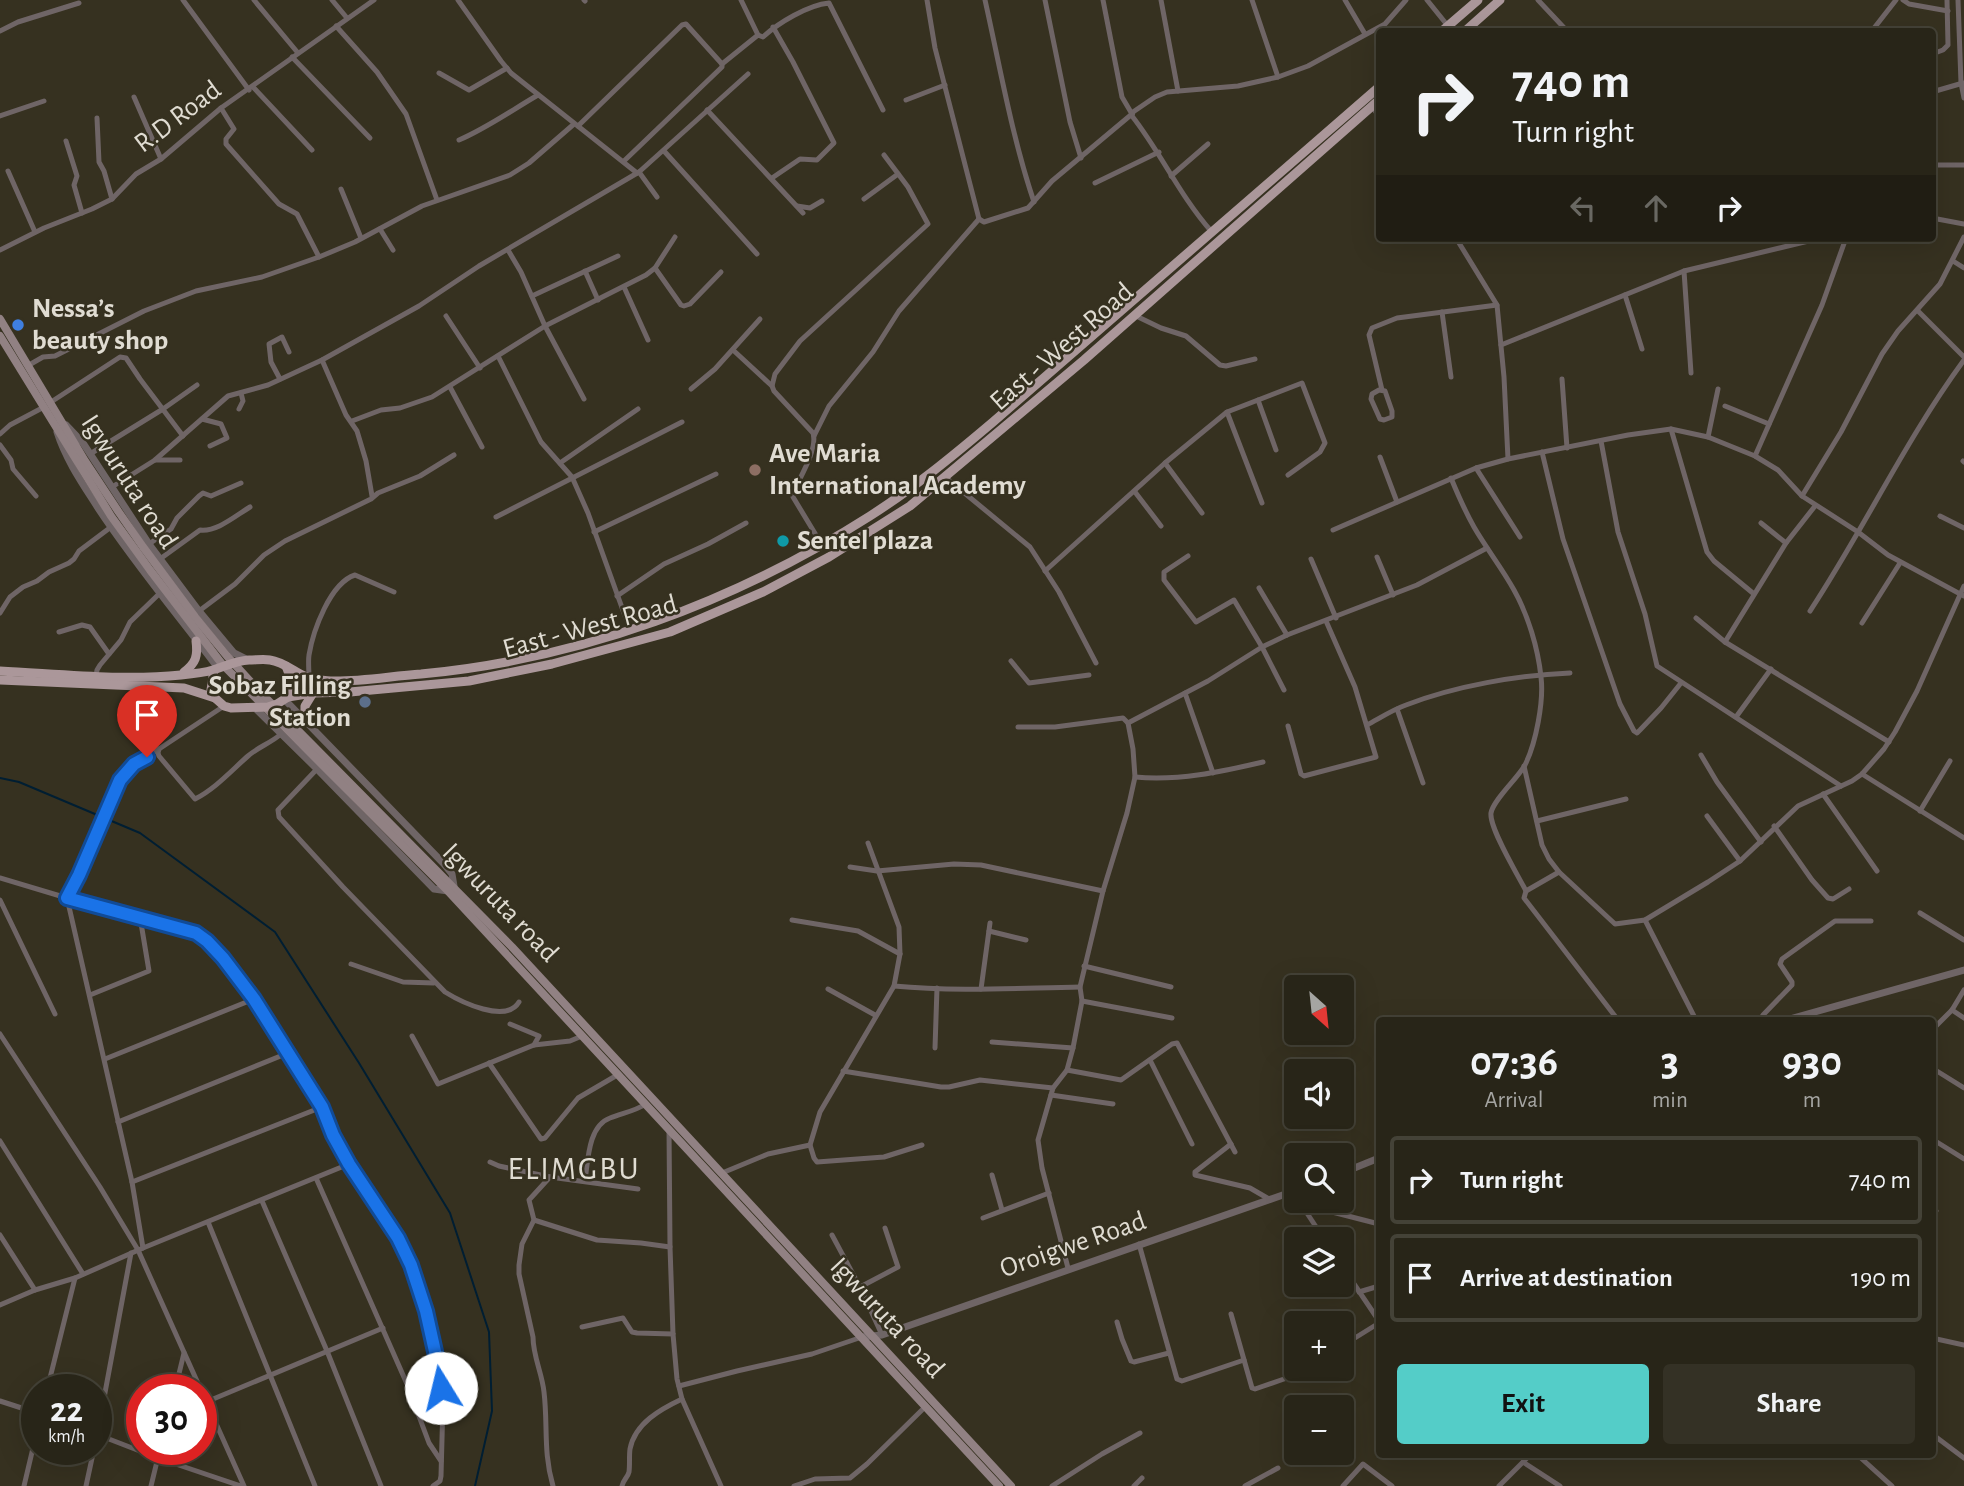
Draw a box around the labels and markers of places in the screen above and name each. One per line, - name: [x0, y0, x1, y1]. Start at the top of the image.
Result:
- place label: Nessa’s beauty shop: [32, 295, 168, 355]
- marker: Nessa’s beauty shop: [10, 317, 26, 333]
- place label: Ave Maria International Academy: [769, 440, 1026, 500]
- marker: Ave Maria International Academy: [747, 462, 763, 478]
- place label: Sentel plaza: [797, 527, 933, 555]
- marker: Sentel plaza: [775, 533, 791, 549]
- place label: Sobaz Filling Station: [209, 672, 352, 732]
- pin: [117, 685, 177, 757]
- marker: Sobaz Filling Station: [357, 694, 373, 710]

